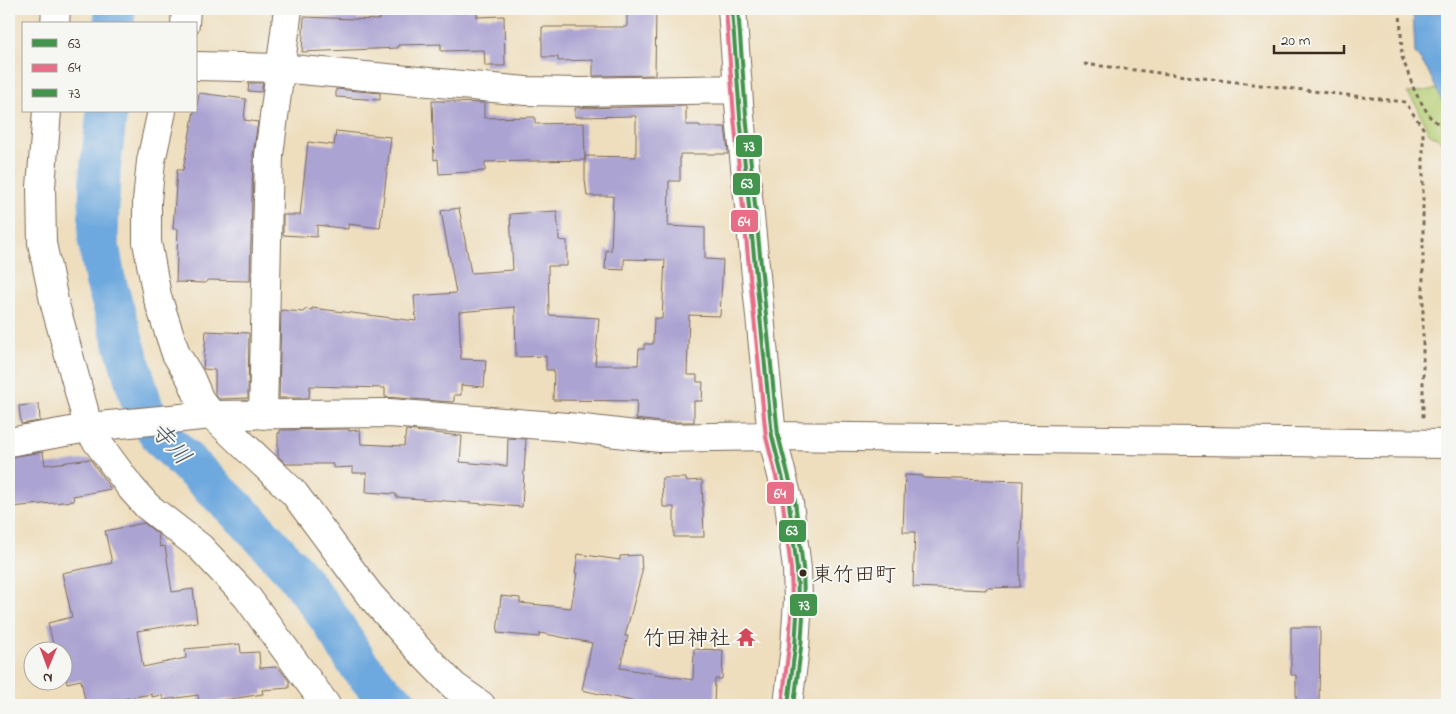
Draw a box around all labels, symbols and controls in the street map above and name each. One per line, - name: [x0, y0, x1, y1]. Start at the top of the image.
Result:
- legend: [22, 22, 198, 112]
- scale bar: [1274, 22, 1344, 54]
- text: 20 m: [1281, 30, 1311, 52]
- text: 63: [68, 33, 81, 55]
- text: 64: [68, 57, 81, 79]
- text: 73: [68, 83, 80, 105]
- line badge: 73: [735, 134, 763, 158]
- text: 73: [743, 137, 755, 158]
- line badge: 63: [732, 172, 761, 196]
- text: 63: [740, 174, 753, 195]
- line badge: 64: [730, 209, 759, 233]
- text: 64: [737, 212, 750, 233]
- water label: 寺川: [140, 415, 198, 474]
- line badge: 64: [766, 481, 795, 505]
- text: 64: [773, 484, 786, 505]
- line badge: 63: [778, 519, 807, 543]
- text: 63: [785, 521, 798, 542]
- place label: 東竹田町: [812, 561, 896, 591]
- marker: 東竹田町: [798, 568, 808, 578]
- line badge: 73: [789, 593, 818, 617]
- text: 73: [798, 596, 810, 617]
- place label: 竹田神社: [643, 624, 731, 656]
- temple icon: 竹田神社: [735, 626, 757, 648]
- north arrow: [22, 642, 72, 692]
- text: N: [43, 667, 53, 688]

